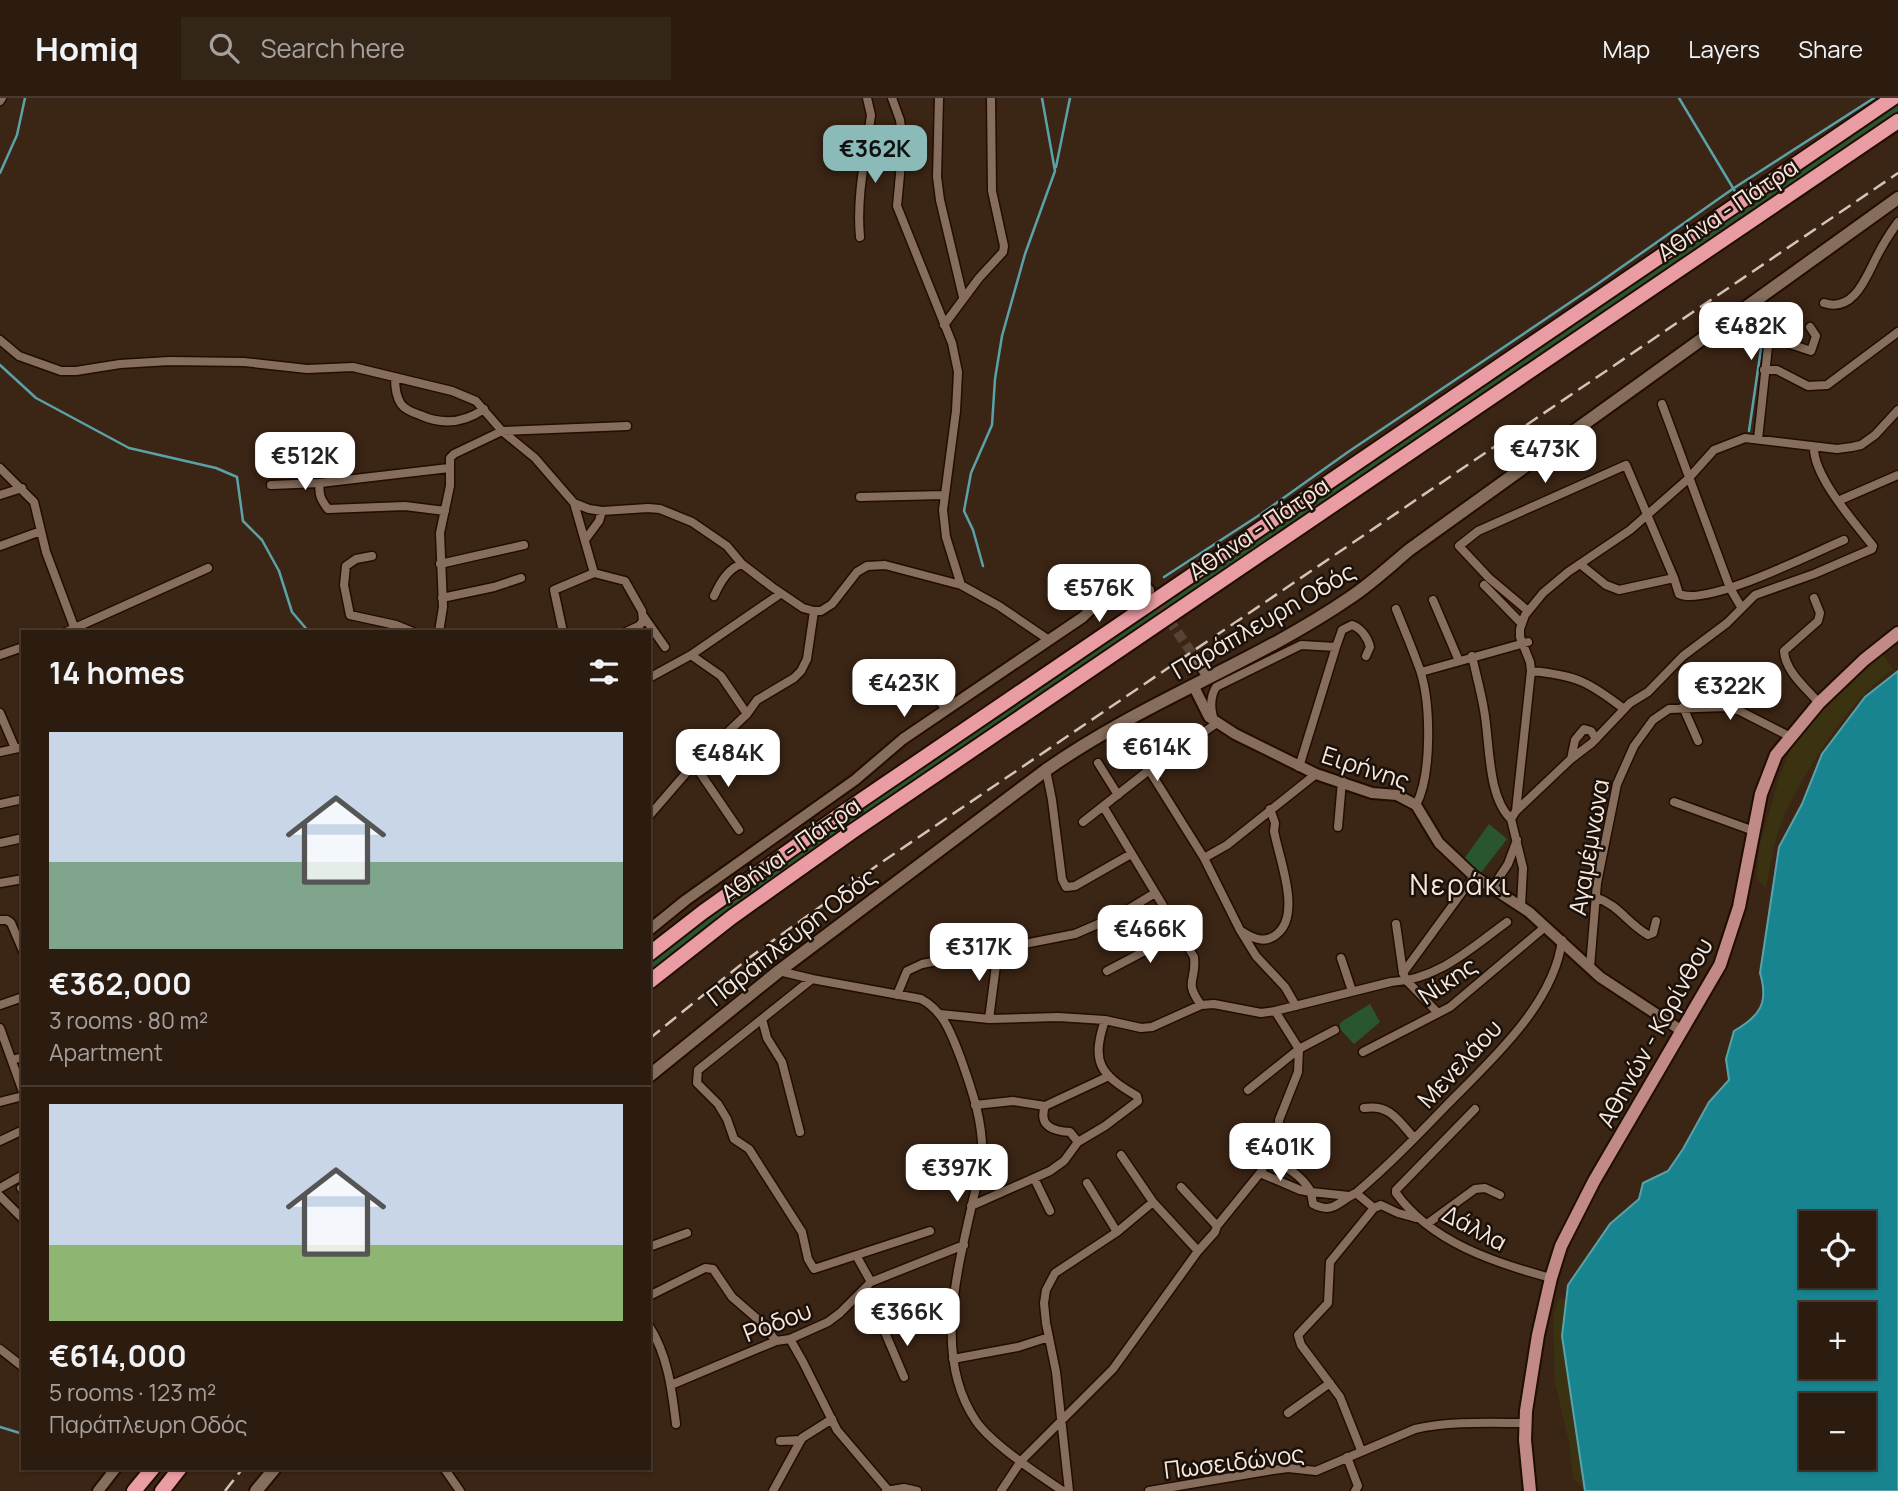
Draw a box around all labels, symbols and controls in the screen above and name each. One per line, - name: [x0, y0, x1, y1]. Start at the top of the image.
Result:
- search box: [181, 17, 671, 80]
- text: Homiq: [35, 26, 139, 71]
- icon: search: [205, 29, 243, 67]
- text: Search here: [261, 30, 405, 66]
- text: Map: [1603, 32, 1650, 65]
- text: Layers: [1688, 32, 1760, 65]
- text: Share: [1798, 32, 1863, 65]
- pin: €362K: [826, 126, 924, 185]
- text: €362K: [839, 132, 911, 164]
- street label: Αθήνα - Πάτρα: [1650, 150, 1804, 268]
- pin: €482K: [1702, 302, 1800, 362]
- text: €482K: [1715, 309, 1787, 341]
- pin: €473K: [1496, 426, 1594, 485]
- pin: €512K: [256, 432, 354, 492]
- text: €473K: [1510, 432, 1580, 464]
- text: €512K: [271, 439, 339, 471]
- street label: Αθήνα - Πάτρα: [1181, 469, 1335, 587]
- street label: Παράπλευρη Οδός: [1165, 554, 1361, 686]
- pin: €576K: [1050, 564, 1148, 624]
- text: €576K: [1064, 571, 1134, 603]
- text: 14 homes: [49, 652, 185, 693]
- icon: filters: [585, 653, 623, 691]
- pin: €423K: [855, 660, 953, 719]
- pin: €322K: [1681, 662, 1779, 722]
- text: €423K: [868, 666, 940, 698]
- text: €322K: [1694, 669, 1766, 701]
- pin: €614K: [1108, 724, 1206, 783]
- pin: €484K: [679, 730, 777, 789]
- text: €614K: [1123, 730, 1191, 762]
- text: €484K: [692, 736, 764, 768]
- street label: Ειρήνης: [1318, 737, 1414, 797]
- street label: Αγαμέμνωνα: [1560, 776, 1616, 918]
- icon: home: [273, 777, 399, 903]
- street label: Αθήνα - Πάτρα: [714, 789, 866, 909]
- street label: Παράπλευρη Οδός: [699, 859, 883, 1013]
- district label: Νεράκι: [1410, 865, 1512, 903]
- pin: €466K: [1101, 906, 1199, 965]
- text: €466K: [1114, 912, 1186, 944]
- pin: €317K: [930, 924, 1028, 983]
- text: €317K: [946, 930, 1012, 962]
- street label: Αθηνών - Κορίνθου: [1588, 931, 1720, 1133]
- street label: Νίκης: [1411, 948, 1483, 1012]
- text: €362,000: [49, 963, 192, 1004]
- text: 3 rooms · 80 m²: [49, 1004, 208, 1036]
- street label: Μενελάου: [1409, 1012, 1509, 1114]
- text: Apartment: [49, 1036, 163, 1068]
- pin: €401K: [1231, 1124, 1329, 1183]
- text: €401K: [1245, 1130, 1315, 1162]
- pin: €397K: [908, 1144, 1006, 1204]
- icon: home: [273, 1149, 399, 1275]
- text: €397K: [922, 1151, 992, 1183]
- street label: Δάλλα: [1437, 1196, 1513, 1258]
- map controls: [1799, 1211, 1876, 1470]
- button: locate: [1799, 1211, 1876, 1288]
- pin: €366K: [858, 1288, 956, 1348]
- street label: Ρόδου: [738, 1293, 816, 1349]
- text: €366K: [871, 1295, 943, 1327]
- button: +: [1799, 1302, 1876, 1379]
- text: €614,000: [49, 1335, 187, 1376]
- text: 5 rooms · 123 m²: [49, 1376, 216, 1408]
- button: −: [1799, 1393, 1876, 1470]
- text: Παράπλευρη Οδός: [49, 1408, 247, 1440]
- street label: Πωσειδώνος: [1162, 1436, 1306, 1486]

